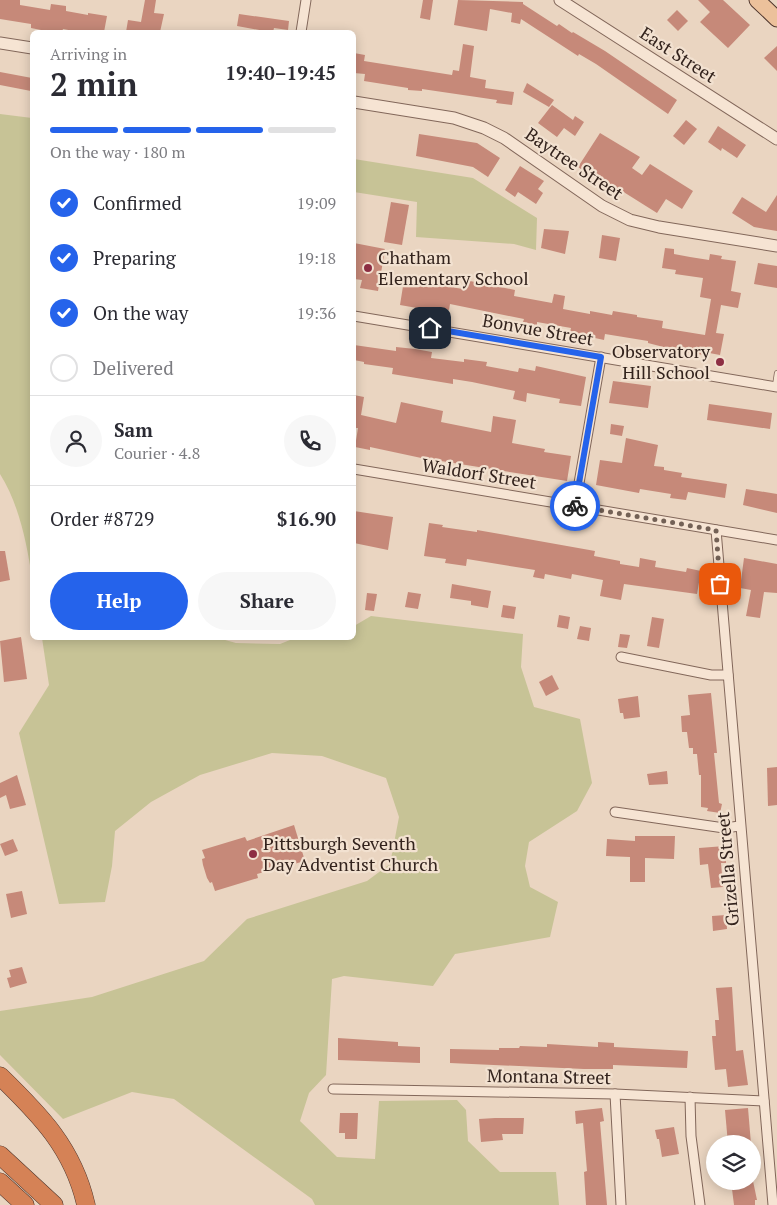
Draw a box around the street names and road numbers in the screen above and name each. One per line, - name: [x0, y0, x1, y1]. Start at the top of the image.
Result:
- street label: East Street: [636, 21, 722, 88]
- street label: Baytree Street: [521, 122, 629, 205]
- street label: Bonvue Street: [481, 307, 596, 351]
- street label: Waldorf Street: [420, 452, 538, 494]
- street label: Grizella Street: [710, 811, 744, 927]
- street label: Montana Street: [487, 1063, 612, 1089]

